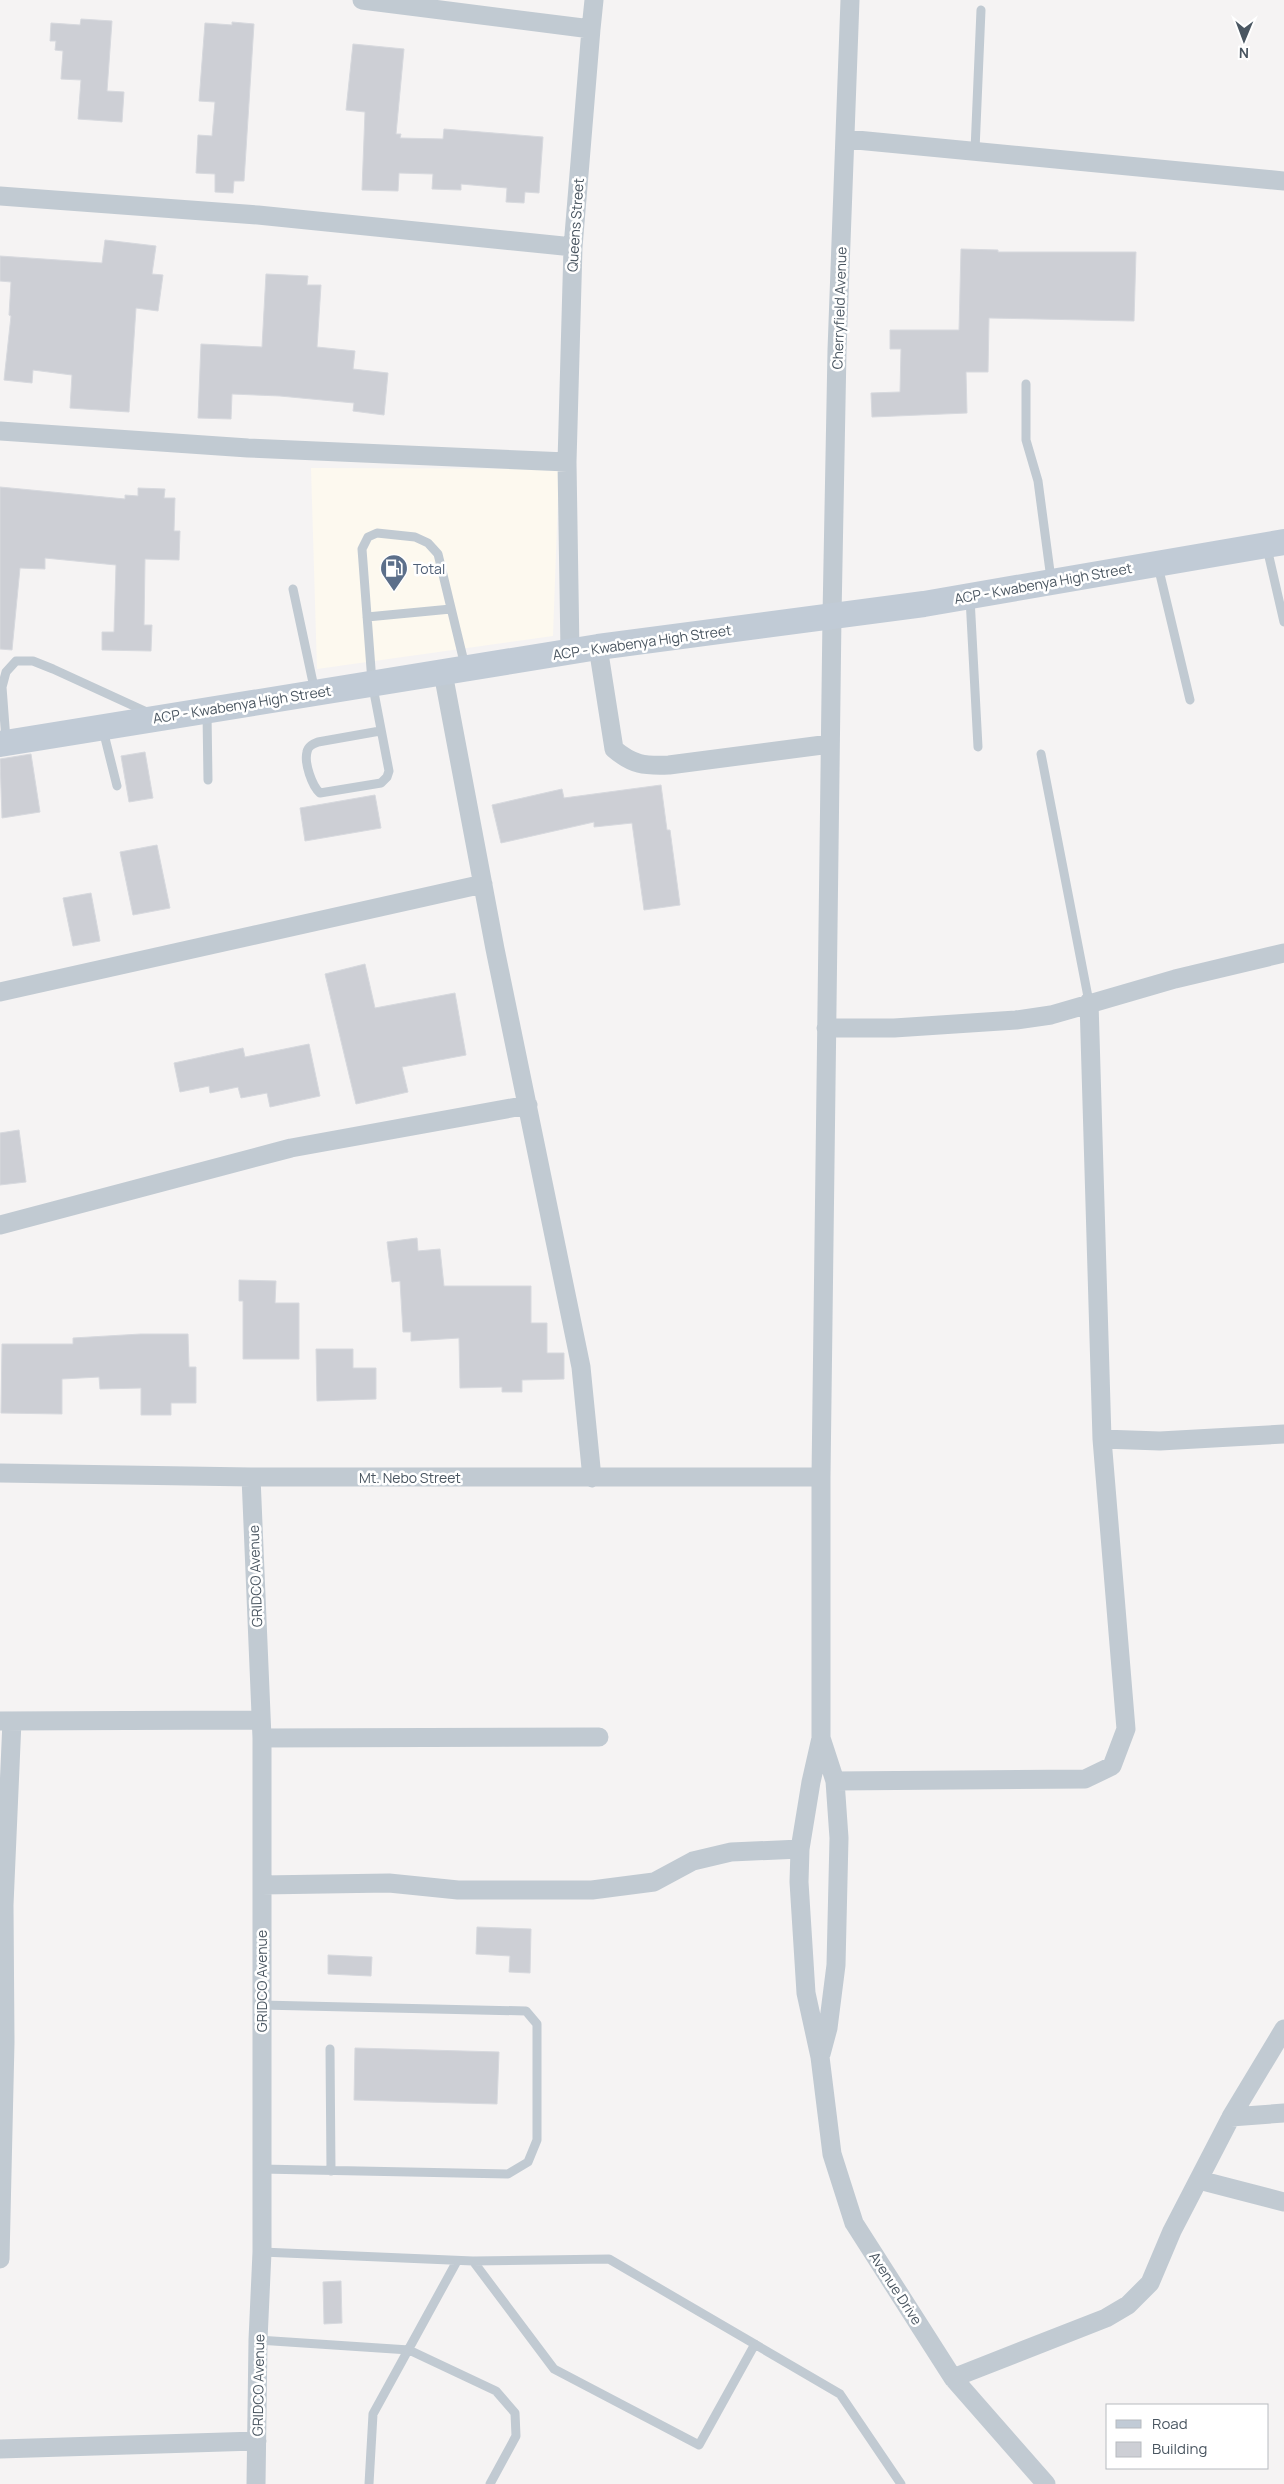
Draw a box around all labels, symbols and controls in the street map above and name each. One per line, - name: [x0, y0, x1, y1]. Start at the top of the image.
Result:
- north arrow: [1219, 15, 1269, 65]
- text: N: [1239, 44, 1249, 63]
- street label: Queens Street: [562, 177, 588, 273]
- street label: Cherryfield Avenue: [827, 246, 851, 370]
- fuel station icon: Total: [379, 553, 409, 592]
- street label: ACP - Kwabenya High Street: [953, 558, 1134, 608]
- place label: Total: [413, 559, 445, 578]
- street label: ACP - Kwabenya High Street: [551, 620, 733, 664]
- street label: ACP - Kwabenya High Street: [151, 680, 333, 727]
- street label: Mt. Nebo Street: [359, 1468, 461, 1487]
- street label: GRIDCO Avenue: [244, 1525, 266, 1627]
- street label: GRIDCO Avenue: [252, 1930, 271, 2032]
- street label: Avenue Drive: [865, 2248, 927, 2328]
- street label: GRIDCO Avenue: [248, 2334, 268, 2436]
- legend: [1106, 2404, 1269, 2469]
- text: Road: [1152, 2413, 1188, 2434]
- text: Building: [1152, 2438, 1207, 2459]

